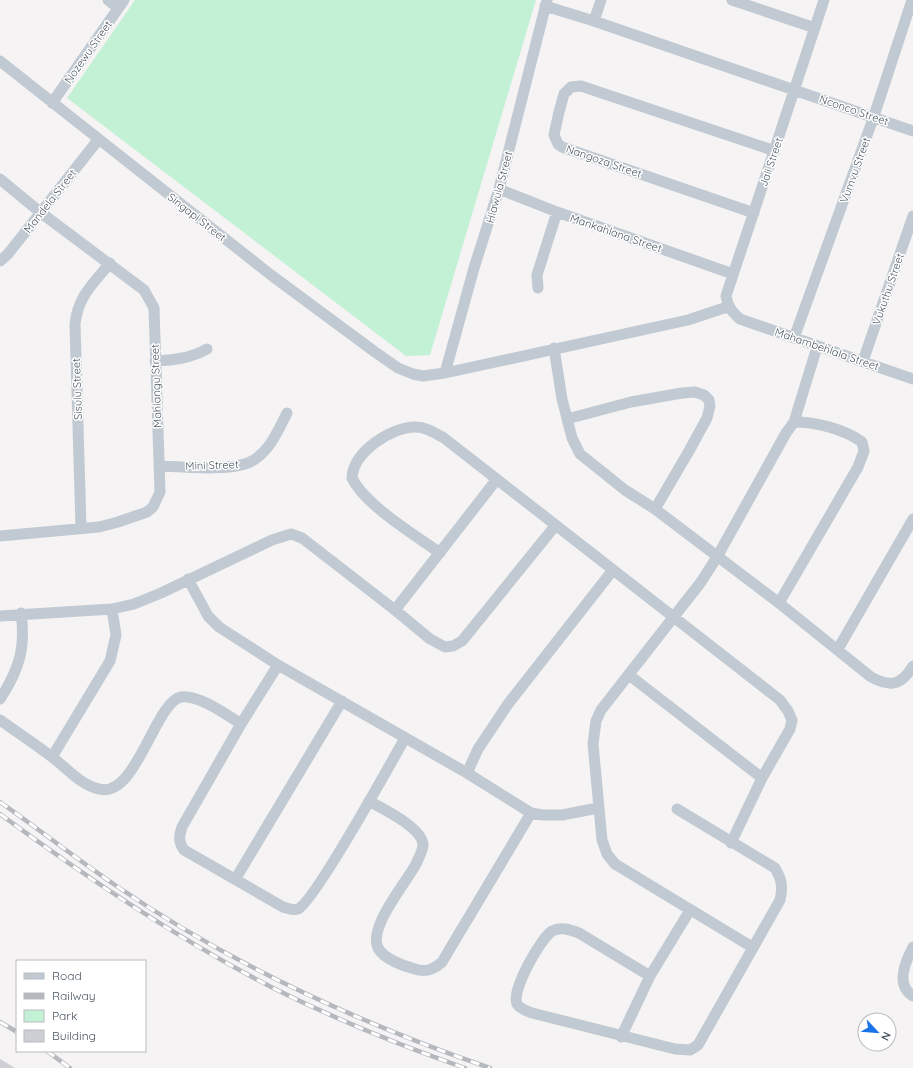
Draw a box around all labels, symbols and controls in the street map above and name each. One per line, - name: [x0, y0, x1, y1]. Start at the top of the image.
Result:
- street label: Nozewu Street: [61, 18, 115, 86]
- street label: Nconco Street: [818, 92, 891, 128]
- street label: Jali Street: [756, 135, 786, 188]
- street label: Vumvu Street: [837, 135, 873, 205]
- street label: Nangoza Street: [564, 141, 644, 181]
- street label: Hlawula Street: [483, 149, 515, 224]
- street label: Mandela Street: [21, 166, 79, 236]
- street label: Singapi Street: [165, 190, 229, 244]
- street label: Mankahlana Street: [568, 211, 664, 255]
- street label: Vukuthu Street: [869, 251, 907, 327]
- street label: Mahambehlala Street: [773, 325, 881, 373]
- street label: Mahlangu Street: [148, 344, 164, 428]
- street label: Sisulu Street: [69, 358, 85, 420]
- street label: Mini Street: [185, 457, 239, 473]
- legend: [16, 960, 146, 1052]
- text: Road: [52, 968, 82, 983]
- text: Railway: [52, 988, 96, 1003]
- text: Park: [52, 1008, 77, 1023]
- north arrow: [857, 1012, 897, 1052]
- text: Building: [52, 1028, 96, 1043]
- text: N: [878, 1030, 894, 1043]

